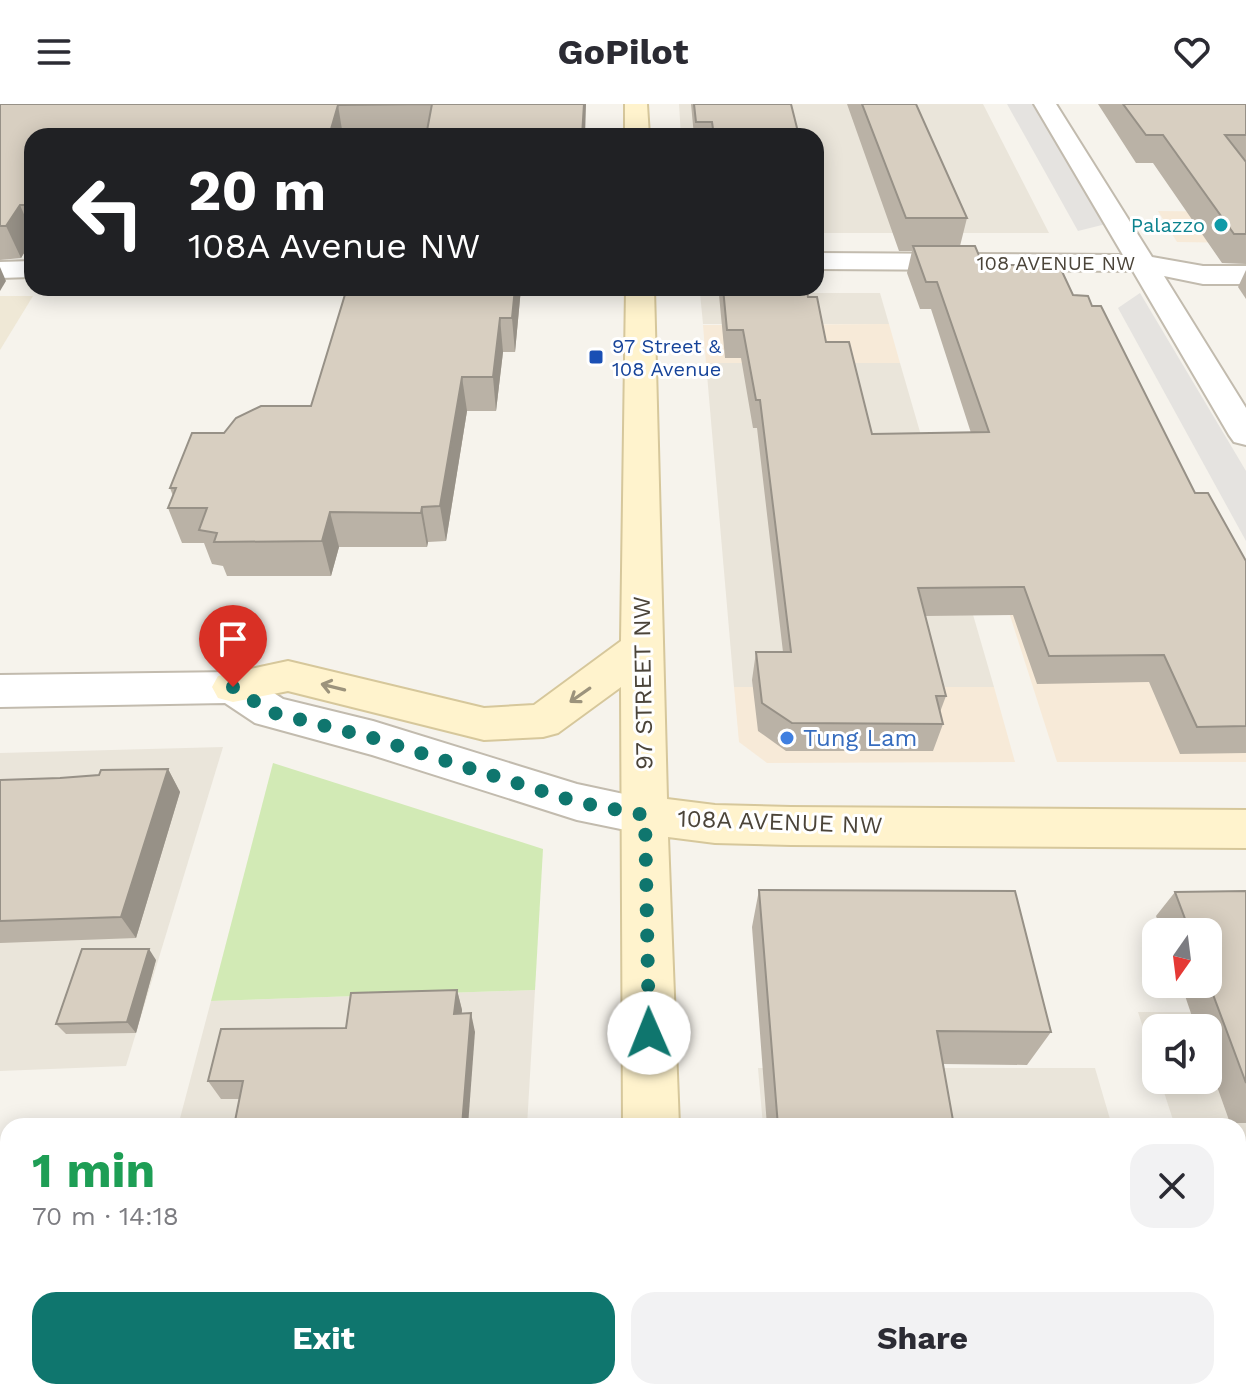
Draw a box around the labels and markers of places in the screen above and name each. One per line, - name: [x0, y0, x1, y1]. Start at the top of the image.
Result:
- place label: Palazzo: [1131, 213, 1205, 237]
- marker: Palazzo: [1212, 216, 1230, 234]
- place label: 97 Street & 108 Avenue: [612, 334, 721, 381]
- marker: 97 Street & 108 Avenue: [587, 348, 605, 366]
- pin: [199, 605, 267, 687]
- place label: Tung Lam: [803, 724, 917, 752]
- marker: Tung Lam: [778, 729, 796, 747]

